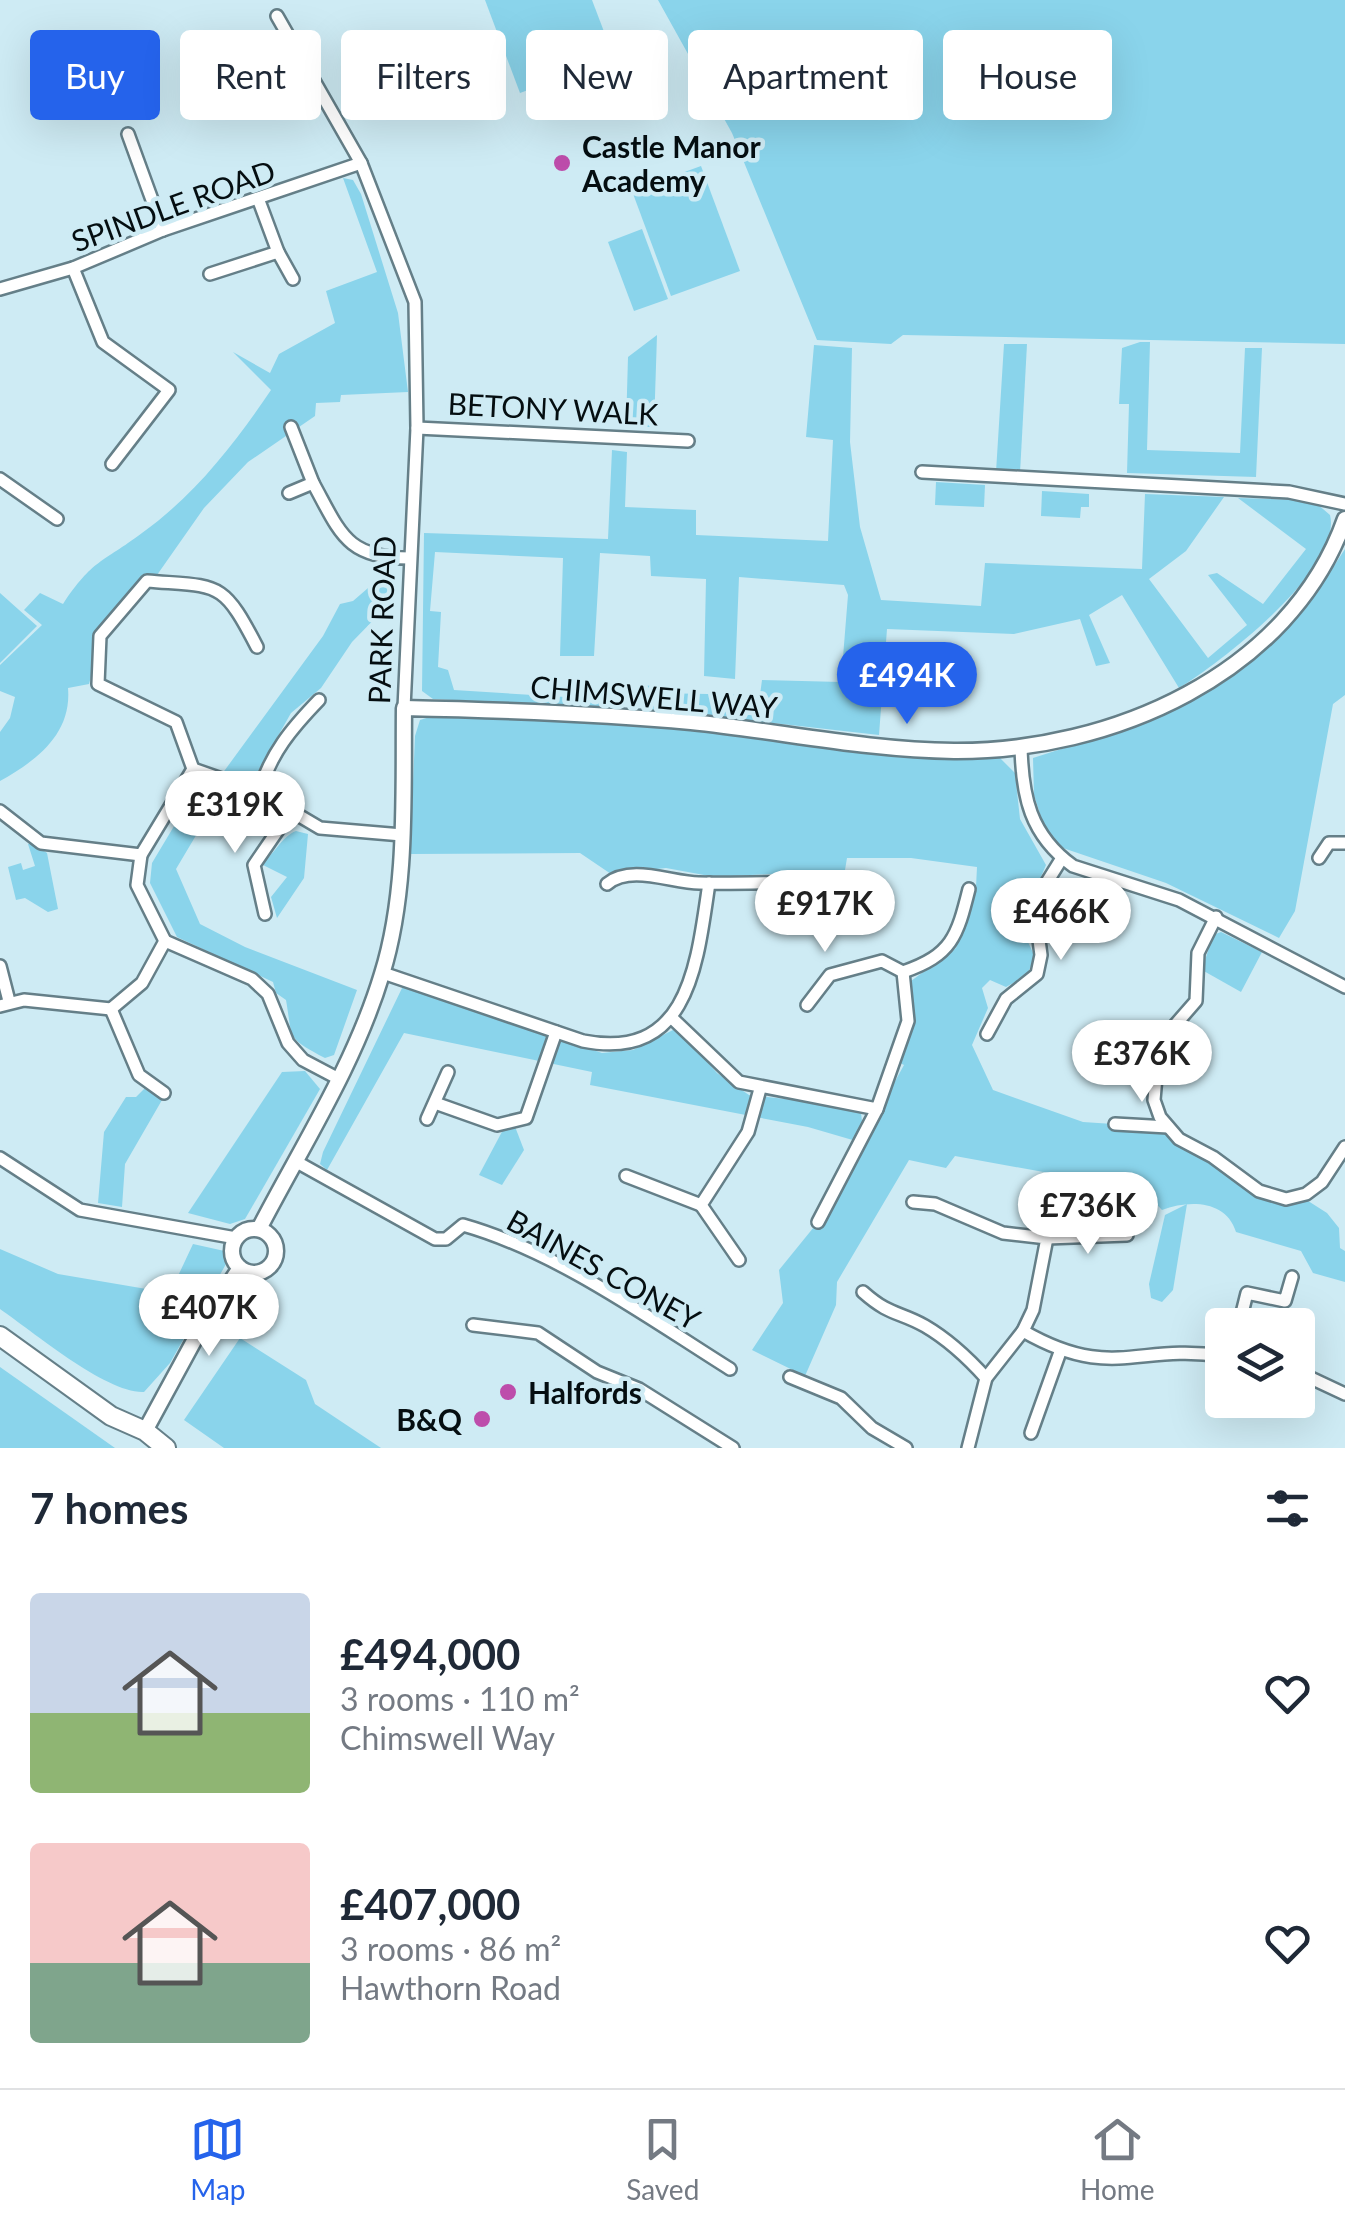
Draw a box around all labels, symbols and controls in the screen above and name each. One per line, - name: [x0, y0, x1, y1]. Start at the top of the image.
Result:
- chip: Buy: [30, 30, 160, 120]
- chip: Rent: [180, 30, 321, 120]
- chip: Filters: [341, 30, 506, 120]
- chip: New: [526, 30, 668, 120]
- chip: Apartment: [688, 30, 923, 120]
- chip: House: [943, 30, 1112, 120]
- place label: Castle Manor Academy: [581, 128, 762, 198]
- street label: SPINDLE ROAD: [66, 151, 280, 259]
- marker: Castle Manor Academy: [551, 152, 573, 174]
- street label: BETONY WALK: [447, 385, 659, 431]
- street label: PARK ROAD: [360, 535, 402, 705]
- pin: £494K: [837, 642, 977, 727]
- text: £494K: [859, 655, 955, 694]
- street label: CHIMSWELL WAY: [529, 667, 779, 725]
- pin: £319K: [165, 771, 305, 856]
- text: £319K: [187, 784, 283, 823]
- pin: £917K: [755, 870, 895, 955]
- pin: £466K: [991, 878, 1131, 963]
- text: £917K: [777, 883, 873, 922]
- text: £466K: [1013, 891, 1109, 930]
- pin: £376K: [1072, 1020, 1212, 1105]
- text: £376K: [1094, 1033, 1190, 1072]
- pin: £736K: [1018, 1172, 1158, 1257]
- text: £736K: [1040, 1185, 1136, 1224]
- street label: BAINES CONEY: [501, 1201, 707, 1337]
- pin: £407K: [139, 1274, 279, 1359]
- text: £407K: [161, 1287, 257, 1326]
- map controls: [1205, 1308, 1315, 1418]
- button: layers: [1205, 1308, 1315, 1418]
- place label: Halfords: [528, 1374, 642, 1410]
- marker: Halfords: [497, 1381, 519, 1403]
- place label: B&Q: [396, 1401, 463, 1437]
- marker: B&Q: [471, 1408, 493, 1430]
- icon: filters: [1260, 1481, 1315, 1536]
- text: 7 homes: [30, 1483, 188, 1533]
- text: £494,000: [340, 1629, 520, 1679]
- icon: home: [110, 1633, 230, 1753]
- icon: heart: [1260, 1666, 1315, 1721]
- text: 3 rooms · 110 m²: [340, 1679, 580, 1718]
- text: Chimswell Way: [340, 1718, 555, 1757]
- text: £407,000: [340, 1879, 520, 1929]
- icon: home: [110, 1883, 230, 2003]
- icon: heart: [1260, 1916, 1315, 1971]
- text: 3 rooms · 86 m²: [340, 1929, 561, 1968]
- text: Hawthorn Road: [340, 1968, 561, 2007]
- tab: Map: [190, 2112, 246, 2206]
- tab: Saved: [626, 2112, 699, 2206]
- tab: Home: [1080, 2112, 1155, 2206]

